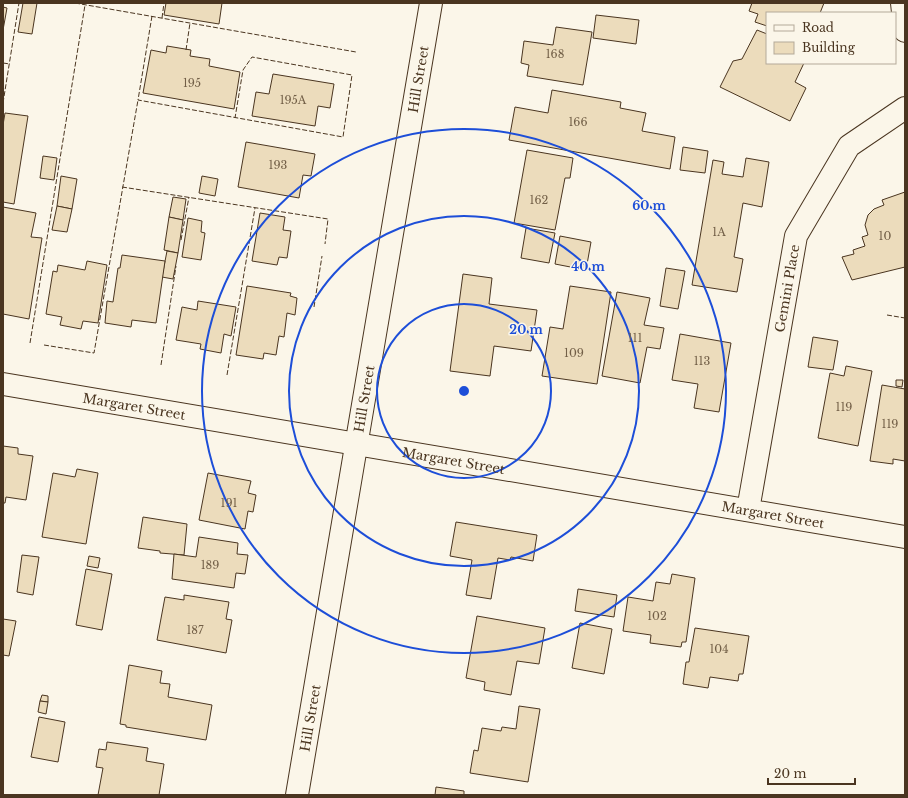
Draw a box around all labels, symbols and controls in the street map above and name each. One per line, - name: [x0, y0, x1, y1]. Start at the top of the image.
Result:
- legend: [766, 12, 896, 64]
- text: Road: [802, 20, 834, 35]
- text: Building: [802, 40, 856, 55]
- street label: Hill Street: [405, 44, 433, 114]
- house number: 168: [546, 47, 564, 61]
- house number: 195: [183, 76, 201, 90]
- house number: 195A: [280, 93, 307, 107]
- house number: 166: [568, 115, 588, 129]
- house number: 193: [269, 158, 288, 172]
- house number: 162: [530, 193, 549, 207]
- text: 60 m: [632, 198, 667, 213]
- house number: 1A: [712, 225, 726, 239]
- house number: 10: [879, 229, 892, 243]
- street label: Gemini Place: [771, 243, 803, 334]
- text: 40 m: [571, 259, 605, 274]
- text: 20 m: [509, 322, 543, 337]
- house number: 111: [628, 331, 642, 345]
- house number: 109: [564, 346, 584, 360]
- house number: 113: [694, 354, 711, 368]
- street label: Hill Street: [351, 364, 379, 434]
- centre of rings: [457, 384, 471, 398]
- street label: Margaret Street: [81, 390, 187, 424]
- house number: 119: [836, 400, 852, 414]
- house number: 119: [882, 417, 898, 431]
- street label: Margaret Street: [401, 444, 506, 478]
- house number: 191: [221, 496, 238, 510]
- street label: Margaret Street: [720, 498, 826, 532]
- house number: 189: [201, 558, 219, 572]
- house number: 102: [647, 609, 667, 623]
- house number: 187: [186, 623, 204, 637]
- house number: 104: [709, 642, 729, 656]
- street label: Hill Street: [296, 683, 325, 753]
- scale bar: [768, 760, 855, 786]
- text: 20 m: [774, 766, 806, 781]

